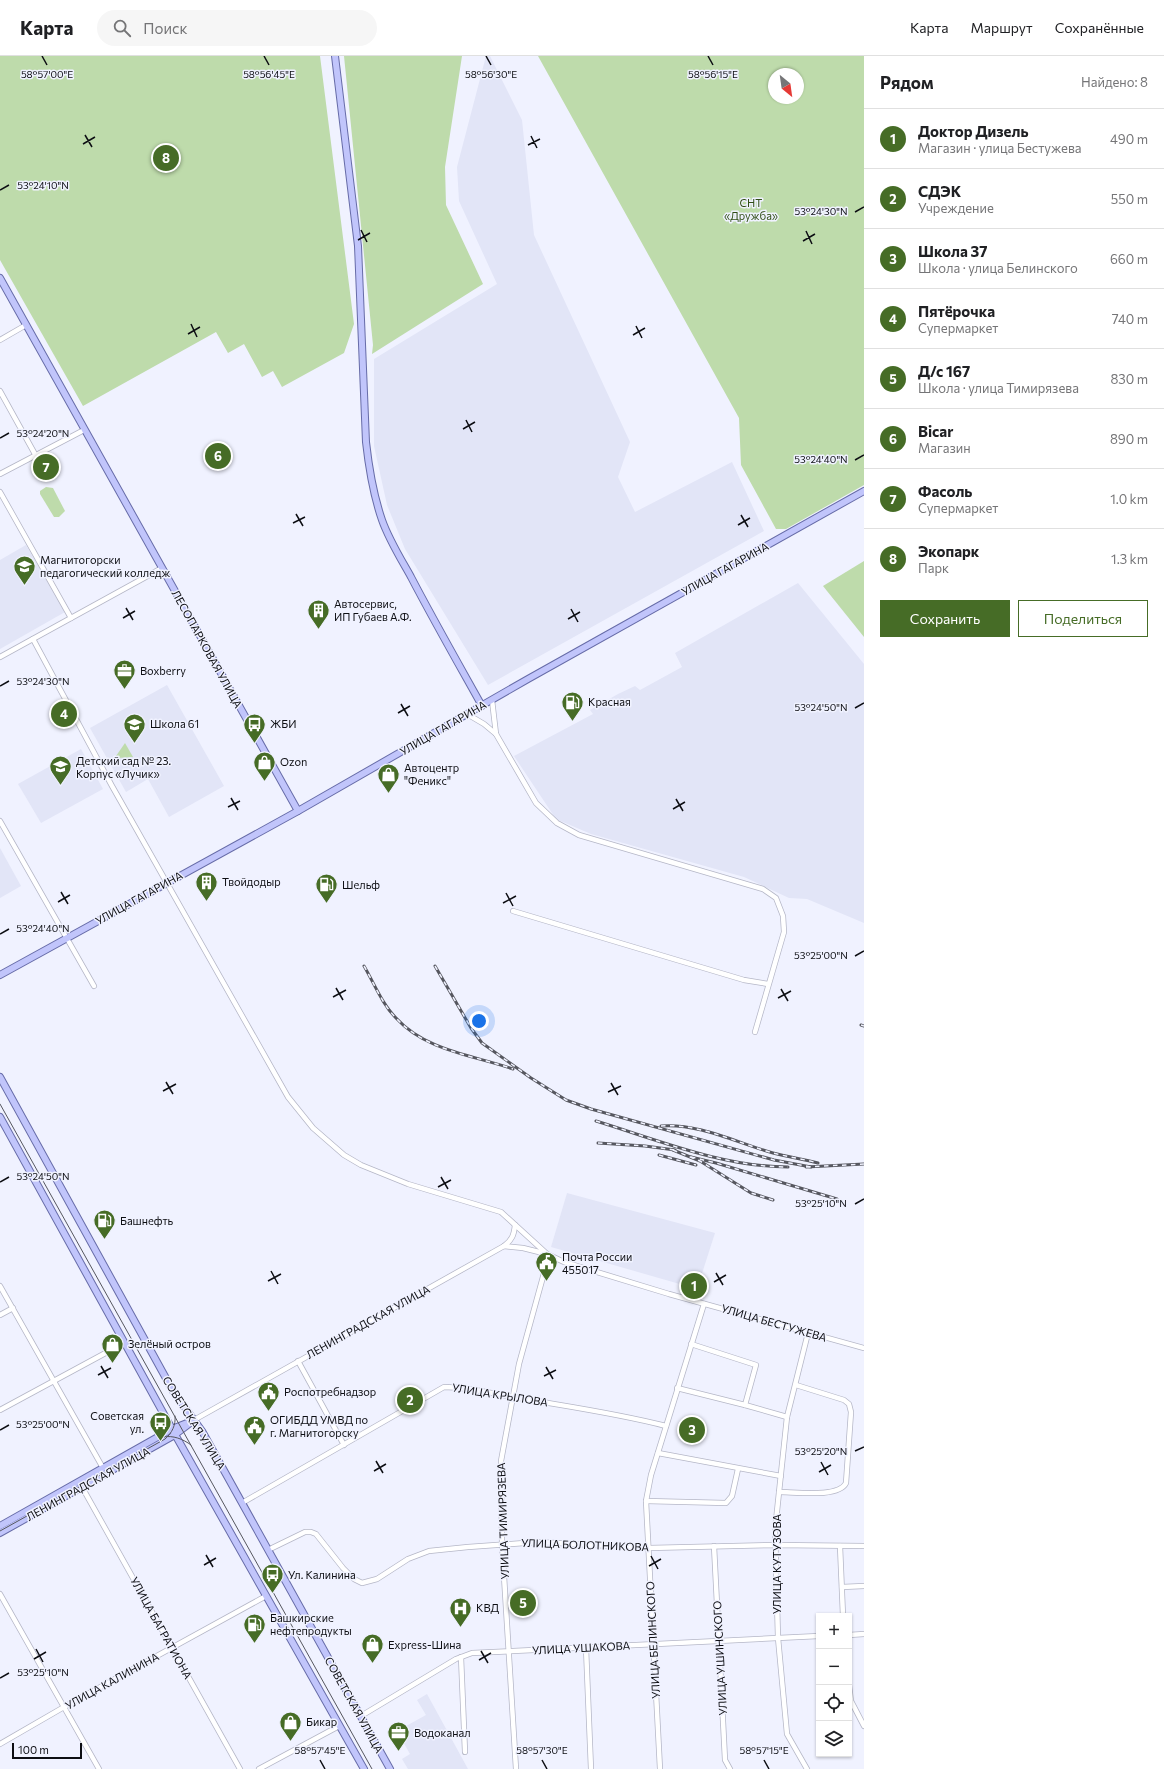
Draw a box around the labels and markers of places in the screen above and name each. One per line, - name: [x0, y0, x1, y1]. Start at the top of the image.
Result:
- pin: 8: [153, 143, 179, 173]
- pin: 6: [205, 441, 231, 471]
- pin: 7: [33, 452, 59, 482]
- school or university icon: Магнитогорски педагогический колледж: [12, 553, 38, 586]
- place label: Магнитогорски педагогический колледж: [40, 553, 170, 579]
- building icon: Автосервис, ИП Губаев А.Ф.: [305, 597, 331, 630]
- place label: Автосервис, ИП Губаев А.Ф.: [334, 597, 412, 623]
- office icon: Boxberry: [111, 658, 137, 691]
- place label: Boxberry: [140, 664, 186, 677]
- fuel station icon: Красная: [559, 689, 585, 722]
- place label: Красная: [588, 695, 631, 708]
- pin: 4: [51, 699, 77, 729]
- school or university icon: Школа 61: [122, 711, 148, 744]
- bus stop icon: ЖБИ: [241, 711, 267, 744]
- place label: Школа 61: [150, 717, 199, 730]
- place label: ЖБИ: [270, 717, 297, 730]
- shop icon: Ozon: [251, 749, 277, 782]
- school or university icon: Детский сад № 23. Корпус «Лучик»: [48, 754, 74, 787]
- place label: Детский сад № 23. Корпус «Лучик»: [76, 754, 171, 780]
- place label: Ozon: [280, 755, 307, 768]
- shop icon: Автоцентр "Феникс": [375, 761, 401, 794]
- place label: Автоцентр "Феникс": [404, 761, 459, 787]
- building icon: Твойдодыр: [193, 869, 219, 902]
- fuel station icon: Шельф: [314, 872, 340, 905]
- place label: Твойдодыр: [222, 875, 281, 888]
- place label: Шельф: [342, 878, 380, 891]
- fuel station icon: Башнефть: [92, 1208, 118, 1241]
- place label: Башнефть: [120, 1214, 174, 1227]
- public building icon: Почта России 455017: [534, 1250, 560, 1283]
- place label: Почта России 455017: [562, 1250, 632, 1276]
- pin: 1: [681, 1271, 707, 1301]
- shop icon: Зелёный остров: [99, 1331, 125, 1364]
- place label: Зелёный остров: [128, 1337, 211, 1350]
- public building icon: Роспотребнадзор: [256, 1379, 282, 1412]
- place label: Роспотребнадзор: [284, 1385, 376, 1398]
- pin: 2: [397, 1385, 423, 1415]
- place label: Советская ул.: [90, 1409, 144, 1435]
- bus stop icon: Советская ул.: [147, 1409, 173, 1442]
- public building icon: ОГИБДД УМВД по г. Магнитогорску: [242, 1413, 268, 1446]
- place label: ОГИБДД УМВД по г. Магнитогорску: [270, 1413, 368, 1439]
- pin: 3: [679, 1415, 705, 1445]
- bus stop icon: Ул. Калинина: [259, 1562, 285, 1595]
- place label: Ул. Калинина: [288, 1568, 356, 1581]
- pin: 5: [510, 1588, 536, 1618]
- hospital icon: КВД: [448, 1595, 474, 1628]
- place label: КВД: [476, 1601, 499, 1614]
- fuel station icon: Башкирские нефтепродукты: [242, 1611, 268, 1644]
- place label: Башкирские нефтепродукты: [270, 1611, 352, 1637]
- shop icon: Express-Шина: [359, 1632, 385, 1665]
- place label: Express-Шина: [388, 1638, 461, 1651]
- shop icon: Бикар: [278, 1709, 304, 1742]
- place label: Бикар: [306, 1715, 337, 1728]
- office icon: Водоканал: [385, 1720, 411, 1753]
- place label: Водоканал: [414, 1726, 471, 1739]

